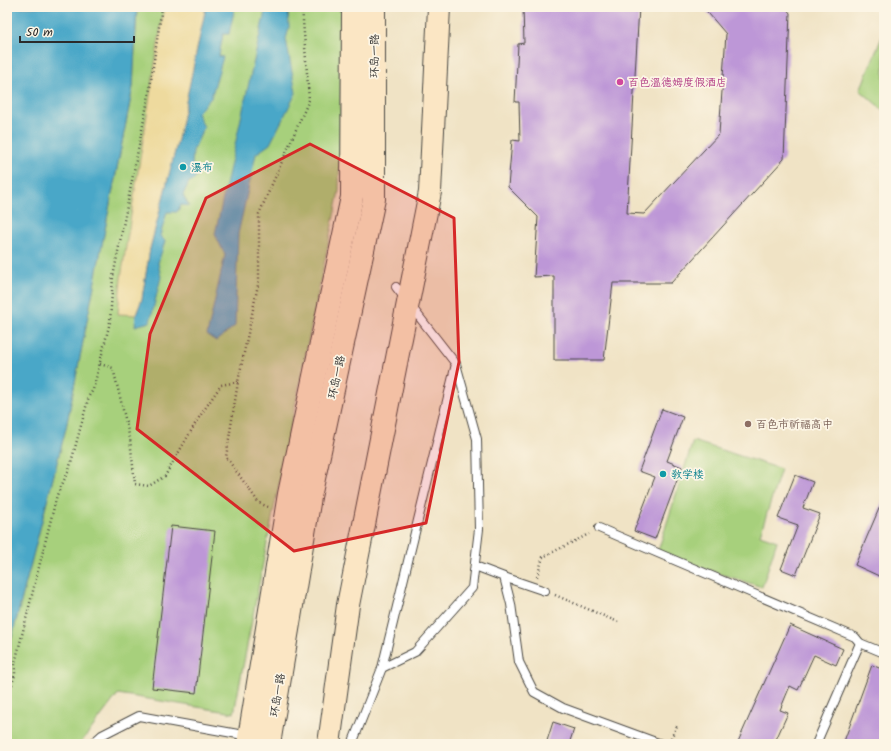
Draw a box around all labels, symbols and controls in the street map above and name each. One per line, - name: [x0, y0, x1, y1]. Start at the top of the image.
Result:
- scale bar: [20, 18, 134, 44]
- text: 50 m: [26, 23, 53, 42]
- street label: 环岛一路: [366, 34, 384, 78]
- place label: 百色温德姆度假酒店: [628, 74, 727, 92]
- marker: 百色温德姆度假酒店: [615, 77, 625, 87]
- place label: 瀑布: [191, 159, 213, 177]
- marker: 瀑布: [178, 162, 188, 172]
- street label: 环岛一路: [324, 354, 350, 401]
- place label: 百色市祈福高中: [756, 416, 833, 434]
- marker: 百色市祈福高中: [743, 419, 753, 429]
- place label: 教学楼: [671, 466, 704, 484]
- marker: 教学楼: [658, 469, 668, 479]
- street label: 环岛一路: [266, 672, 290, 718]

